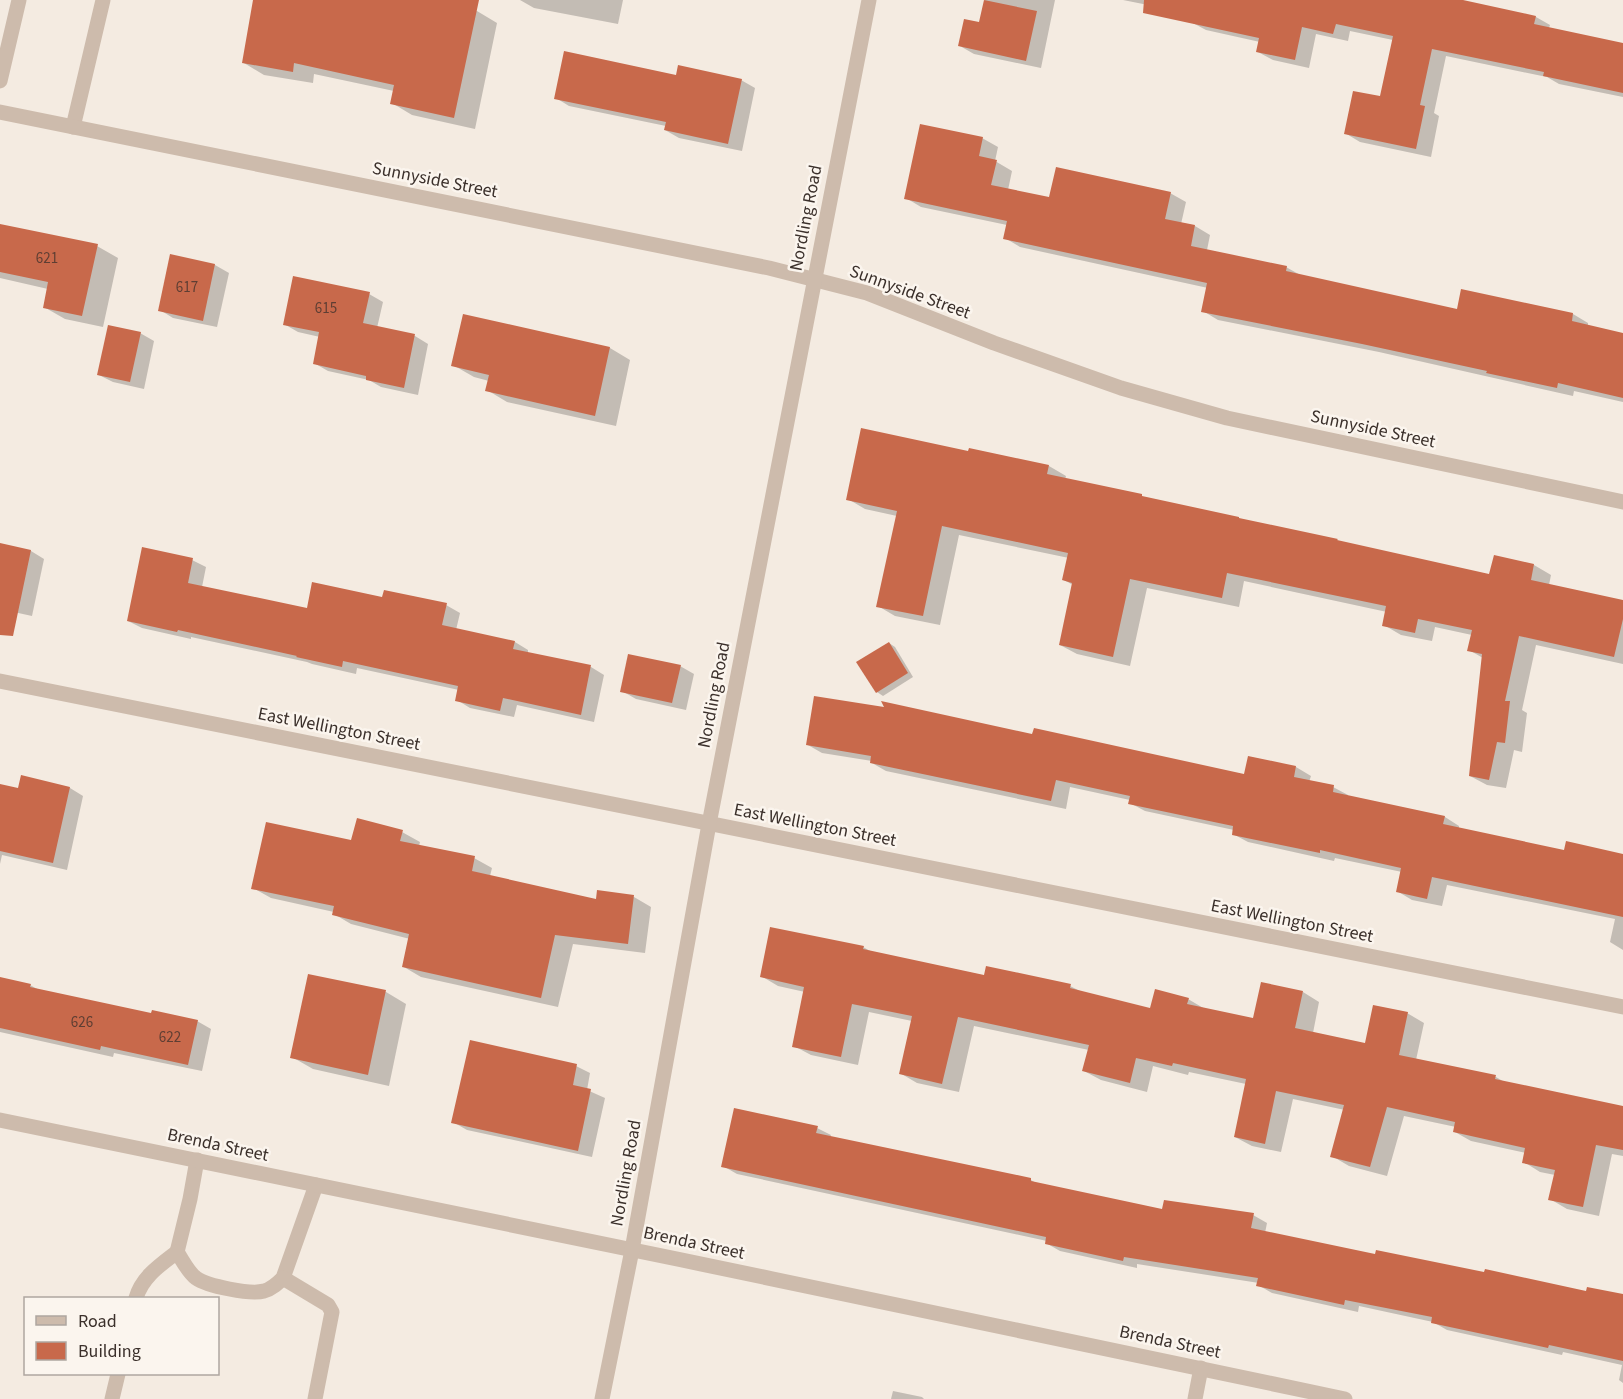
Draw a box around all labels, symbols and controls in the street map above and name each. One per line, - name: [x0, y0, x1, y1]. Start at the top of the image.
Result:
- street label: Sunnyside Street: [370, 156, 500, 204]
- street label: Nordling Road: [783, 163, 829, 273]
- house number: 621: [36, 248, 58, 269]
- street label: Sunnyside Street: [846, 259, 974, 325]
- house number: 617: [176, 277, 198, 298]
- house number: 615: [315, 298, 337, 319]
- street label: Sunnyside Street: [1308, 404, 1438, 454]
- street label: Nordling Road: [691, 640, 737, 750]
- street label: East Wellington Street: [256, 701, 422, 757]
- street label: East Wellington Street: [732, 797, 898, 853]
- street label: East Wellington Street: [1209, 893, 1375, 949]
- house number: 626: [71, 1012, 93, 1033]
- house number: 622: [159, 1027, 181, 1048]
- street label: Nordling Road: [604, 1118, 648, 1228]
- street label: Brenda Street: [165, 1122, 271, 1168]
- street label: Brenda Street: [641, 1220, 747, 1266]
- legend: [24, 1297, 219, 1375]
- text: Road: [78, 1309, 117, 1334]
- street label: Brenda Street: [1117, 1319, 1223, 1365]
- text: Building: [78, 1339, 141, 1364]

